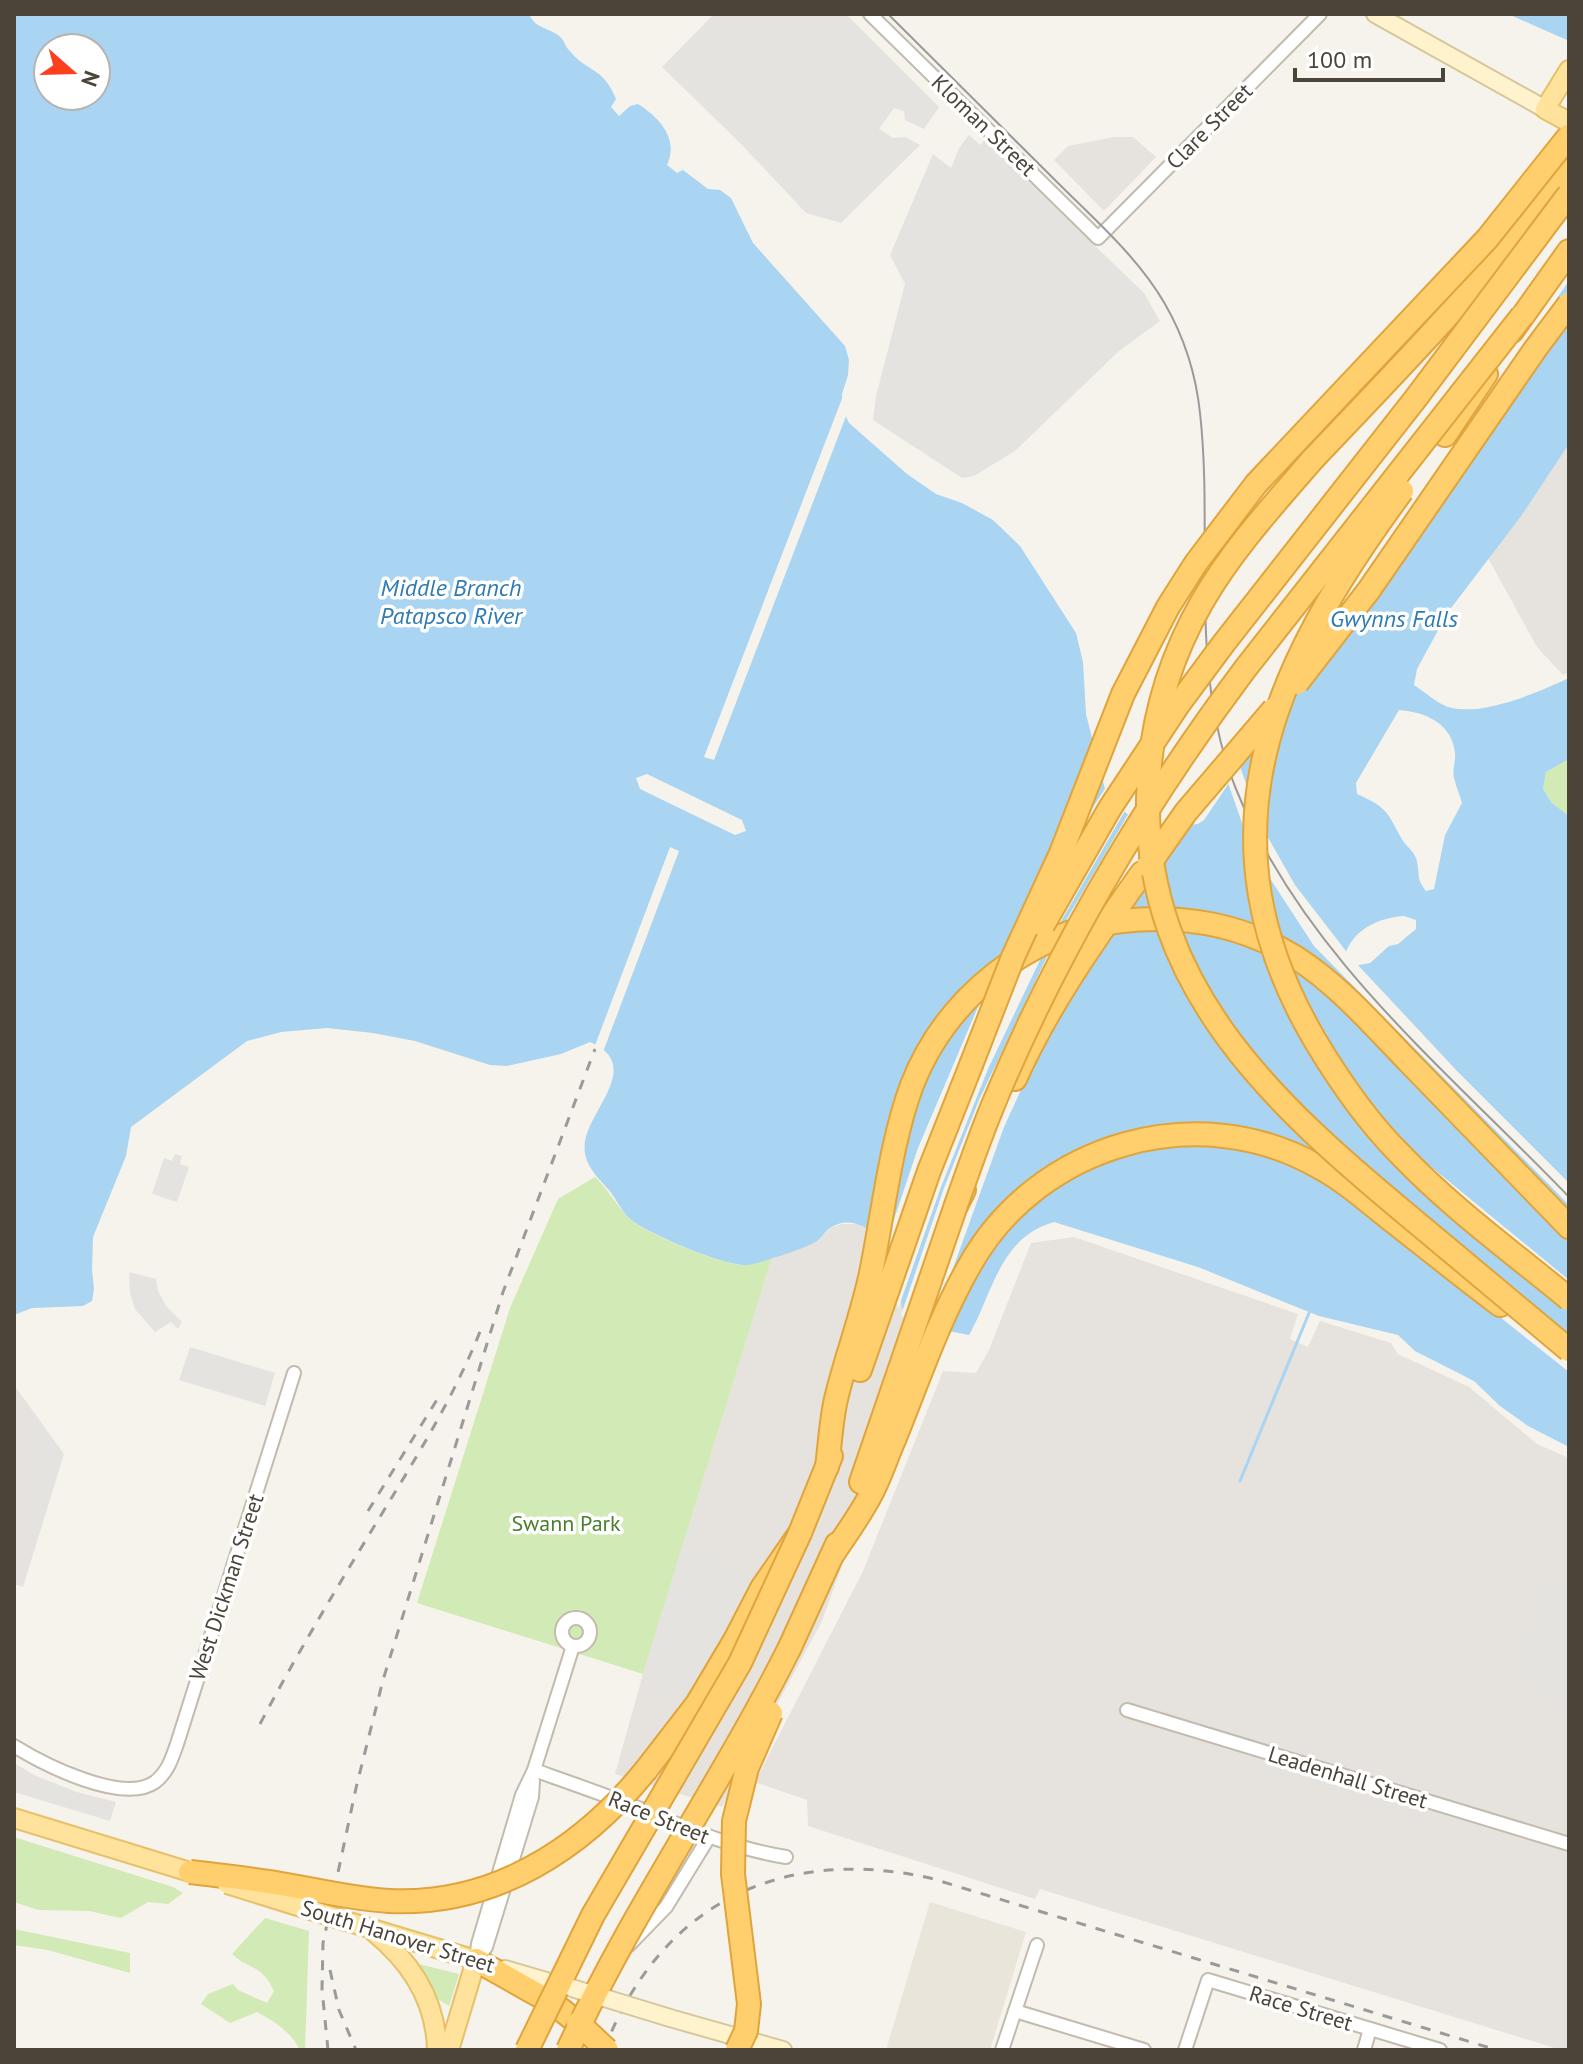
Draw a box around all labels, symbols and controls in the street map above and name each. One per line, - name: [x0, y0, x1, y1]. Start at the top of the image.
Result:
- north arrow: [32, 32, 112, 112]
- scale bar: [1295, 32, 1443, 82]
- text: 100 m: [1307, 44, 1372, 75]
- text: N: [75, 67, 106, 90]
- street label: Kloman Street: [926, 68, 1042, 182]
- street label: Clare Street: [1160, 77, 1258, 175]
- water label: Middle Branch Patapsco River: [380, 572, 524, 631]
- water label: Gwynns Falls: [1330, 603, 1458, 634]
- street label: West Dickman Street: [183, 1490, 270, 1684]
- park label: Swann Park: [511, 1509, 621, 1537]
- street label: Leadenhall Street: [1265, 1739, 1432, 1815]
- street label: Race Street: [604, 1784, 714, 1850]
- street label: South Hanover Street: [298, 1893, 499, 1979]
- street label: Race Street: [1246, 1979, 1357, 2037]

